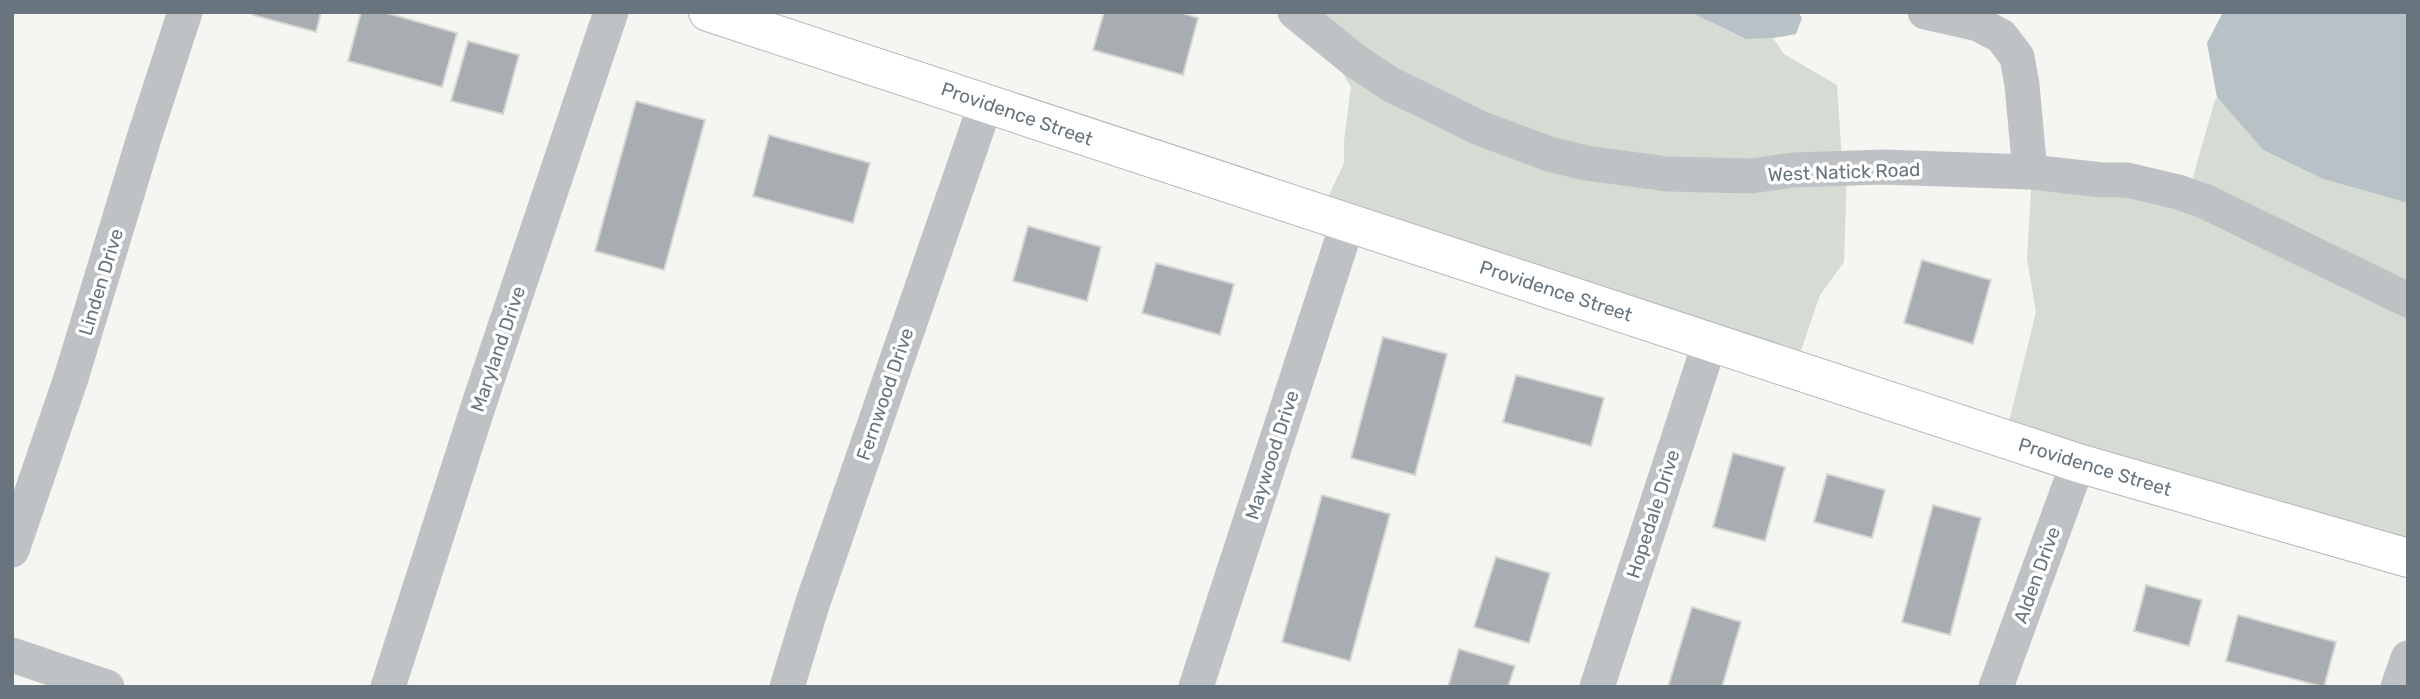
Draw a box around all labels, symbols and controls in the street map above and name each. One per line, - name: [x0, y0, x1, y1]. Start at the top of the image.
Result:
- street label: Providence Street: [938, 77, 1096, 151]
- street label: West Natick Road: [1767, 158, 1921, 186]
- street label: Linden Drive: [74, 226, 128, 338]
- street label: Providence Street: [1477, 255, 1636, 327]
- street label: Maryland Drive: [466, 283, 530, 415]
- street label: Fernwood Drive: [852, 325, 918, 463]
- street label: Maywood Drive: [1240, 388, 1304, 522]
- street label: Providence Street: [2016, 433, 2175, 501]
- street label: Hopedale Drive: [1621, 447, 1685, 581]
- street label: Alden Drive: [2009, 524, 2065, 626]

